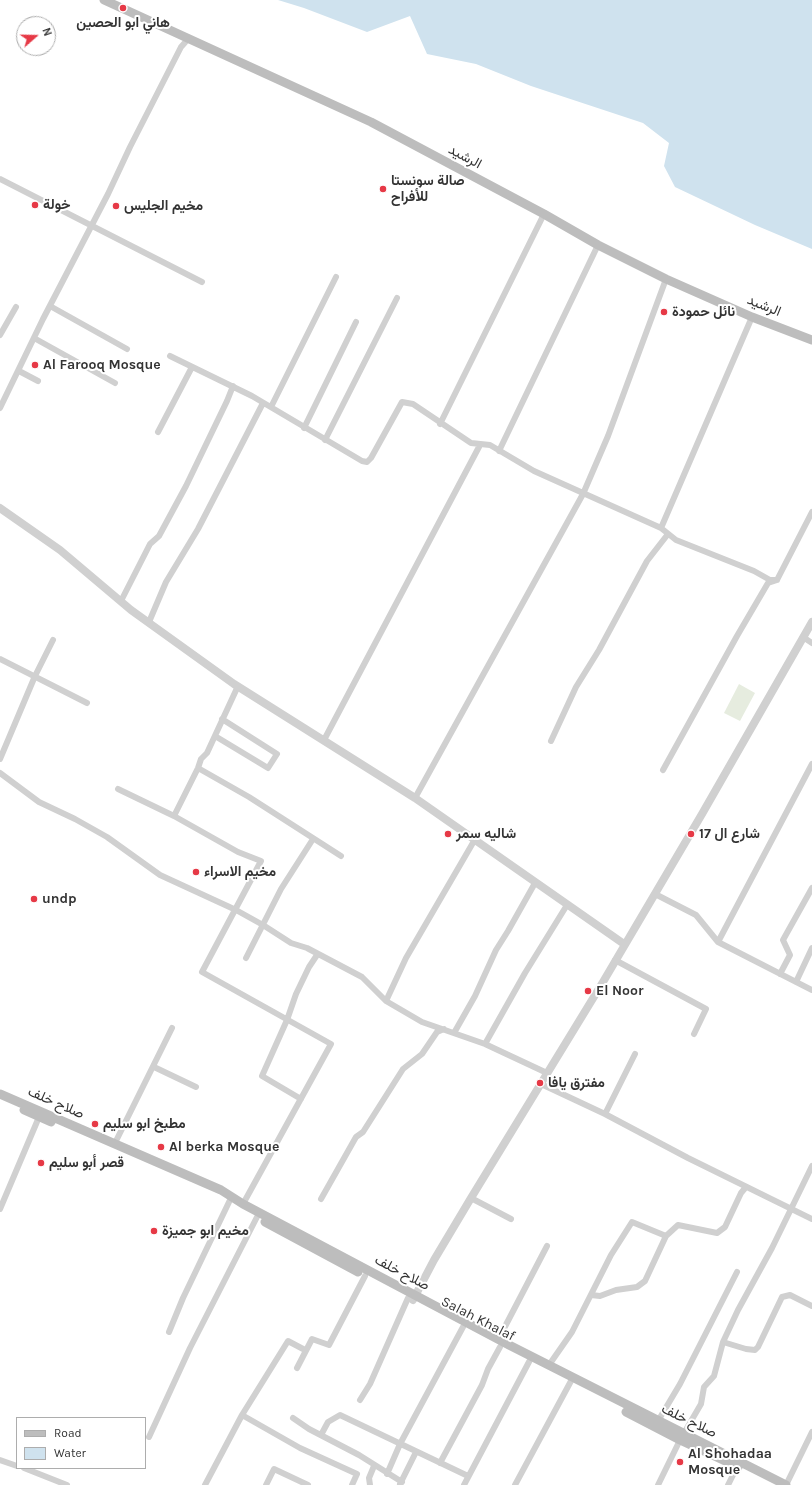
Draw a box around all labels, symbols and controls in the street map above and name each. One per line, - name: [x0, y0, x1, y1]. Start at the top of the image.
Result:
- marker: هاني ابو الحصين: [118, 3, 128, 13]
- place label: هاني ابو الحصين: [76, 15, 170, 31]
- north arrow: [16, 16, 56, 56]
- text: N: [39, 26, 54, 38]
- street label: الرشيد: [446, 141, 484, 173]
- place label: صالة سونستا للأفراح: [391, 173, 465, 206]
- marker: صالة سونستا للأفراح: [378, 184, 388, 194]
- place label: خولة: [43, 197, 71, 213]
- place label: مخيم الجليس: [124, 198, 203, 214]
- marker: خولة: [30, 200, 40, 210]
- marker: مخيم الجليس: [111, 201, 121, 211]
- street label: الرشيد: [745, 292, 783, 320]
- place label: نائل حمودة: [672, 304, 735, 320]
- marker: نائل حمودة: [659, 307, 669, 317]
- place label: Al Farooq Mosque: [43, 357, 161, 373]
- marker: Al Farooq Mosque: [30, 360, 40, 370]
- place label: شاليه سمر: [456, 826, 516, 842]
- place label: شارع ال 17: [699, 826, 760, 842]
- marker: شاليه سمر: [443, 829, 453, 839]
- marker: شارع ال 17: [686, 829, 696, 839]
- place label: مخيم الاسراء: [204, 864, 276, 880]
- marker: مخيم الاسراء: [191, 867, 201, 877]
- place label: undp: [42, 891, 77, 907]
- marker: undp: [29, 894, 39, 904]
- place label: El Noor: [596, 983, 643, 999]
- marker: El Noor: [583, 986, 593, 996]
- place label: مفترق يافا: [548, 1075, 605, 1091]
- marker: مفترق يافا: [535, 1078, 545, 1088]
- street label: صلاح خلف: [25, 1083, 87, 1123]
- place label: مطبخ ابو سليم: [103, 1116, 186, 1132]
- marker: مطبخ ابو سليم: [90, 1119, 100, 1129]
- place label: Al berka Mosque: [169, 1139, 279, 1155]
- marker: Al berka Mosque: [156, 1142, 166, 1152]
- place label: قصر أبو سليم: [49, 1155, 124, 1171]
- marker: قصر أبو سليم: [36, 1158, 46, 1168]
- place label: مخيم ابو جميزة: [162, 1223, 249, 1239]
- marker: مخيم ابو جميزة: [149, 1226, 159, 1236]
- street label: صلاح خلف: [372, 1252, 432, 1294]
- street label: Salah Khalaf: [438, 1293, 518, 1345]
- street label: صلاح خلف: [659, 1400, 719, 1442]
- legend: [16, 1417, 146, 1469]
- text: Road: [54, 1426, 82, 1440]
- text: Water: [54, 1446, 86, 1460]
- place label: Al Shohadaa Mosque: [688, 1446, 772, 1478]
- marker: Al Shohadaa Mosque: [675, 1457, 685, 1467]

